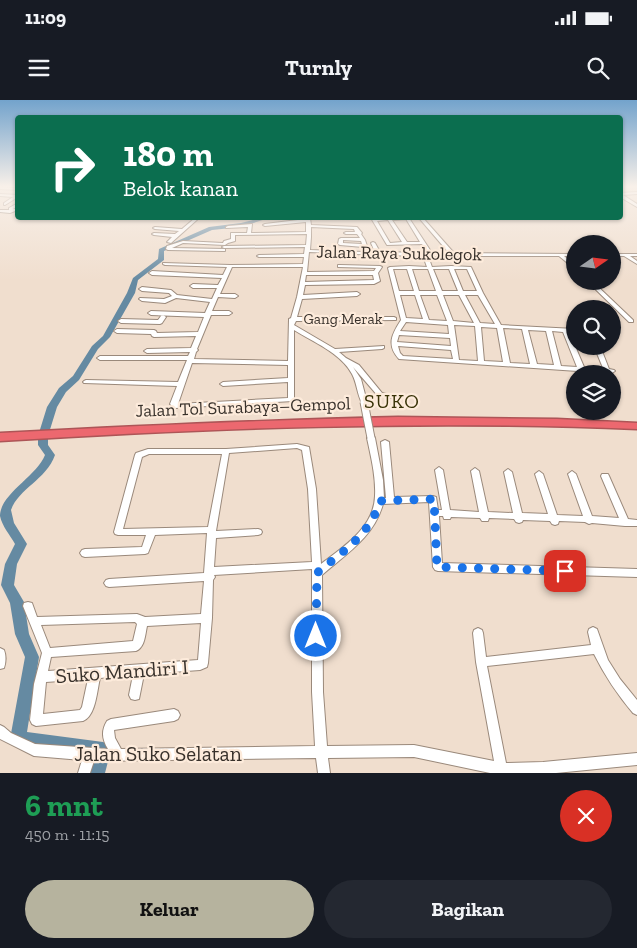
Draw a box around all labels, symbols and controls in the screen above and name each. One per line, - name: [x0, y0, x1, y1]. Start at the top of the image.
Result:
- text: 11:09: [25, 6, 66, 29]
- icon: menu: [25, 54, 53, 82]
- text: Turnly: [285, 54, 352, 81]
- icon: search: [584, 54, 612, 82]
- text: 180 m: [123, 133, 213, 175]
- icon: right: [40, 135, 105, 200]
- text: Belok kanan: [123, 175, 238, 202]
- north arrow: [566, 235, 621, 290]
- map controls: [566, 235, 621, 420]
- street label: Jalan Raya Sukolegok: [316, 241, 483, 265]
- button: search: [566, 300, 621, 355]
- street label: Gang Merak: [303, 310, 383, 328]
- button: layers: [566, 365, 621, 420]
- district label: SUKO: [364, 389, 420, 413]
- street label: Jalan Tol Surabaya–Gempol: [135, 392, 351, 422]
- pin: [544, 550, 586, 592]
- icon: arrive: [551, 557, 579, 585]
- position arrow: [289, 609, 341, 661]
- street label: Suko Mandiri I: [55, 654, 189, 688]
- street label: Jalan Suko Selatan: [74, 741, 242, 766]
- text: 6 mnt: [25, 788, 103, 824]
- button: close: [560, 790, 612, 842]
- text: 450 m · 11:15: [25, 825, 110, 844]
- button: Keluar: [25, 880, 314, 938]
- button: Bagikan: [324, 880, 612, 938]

